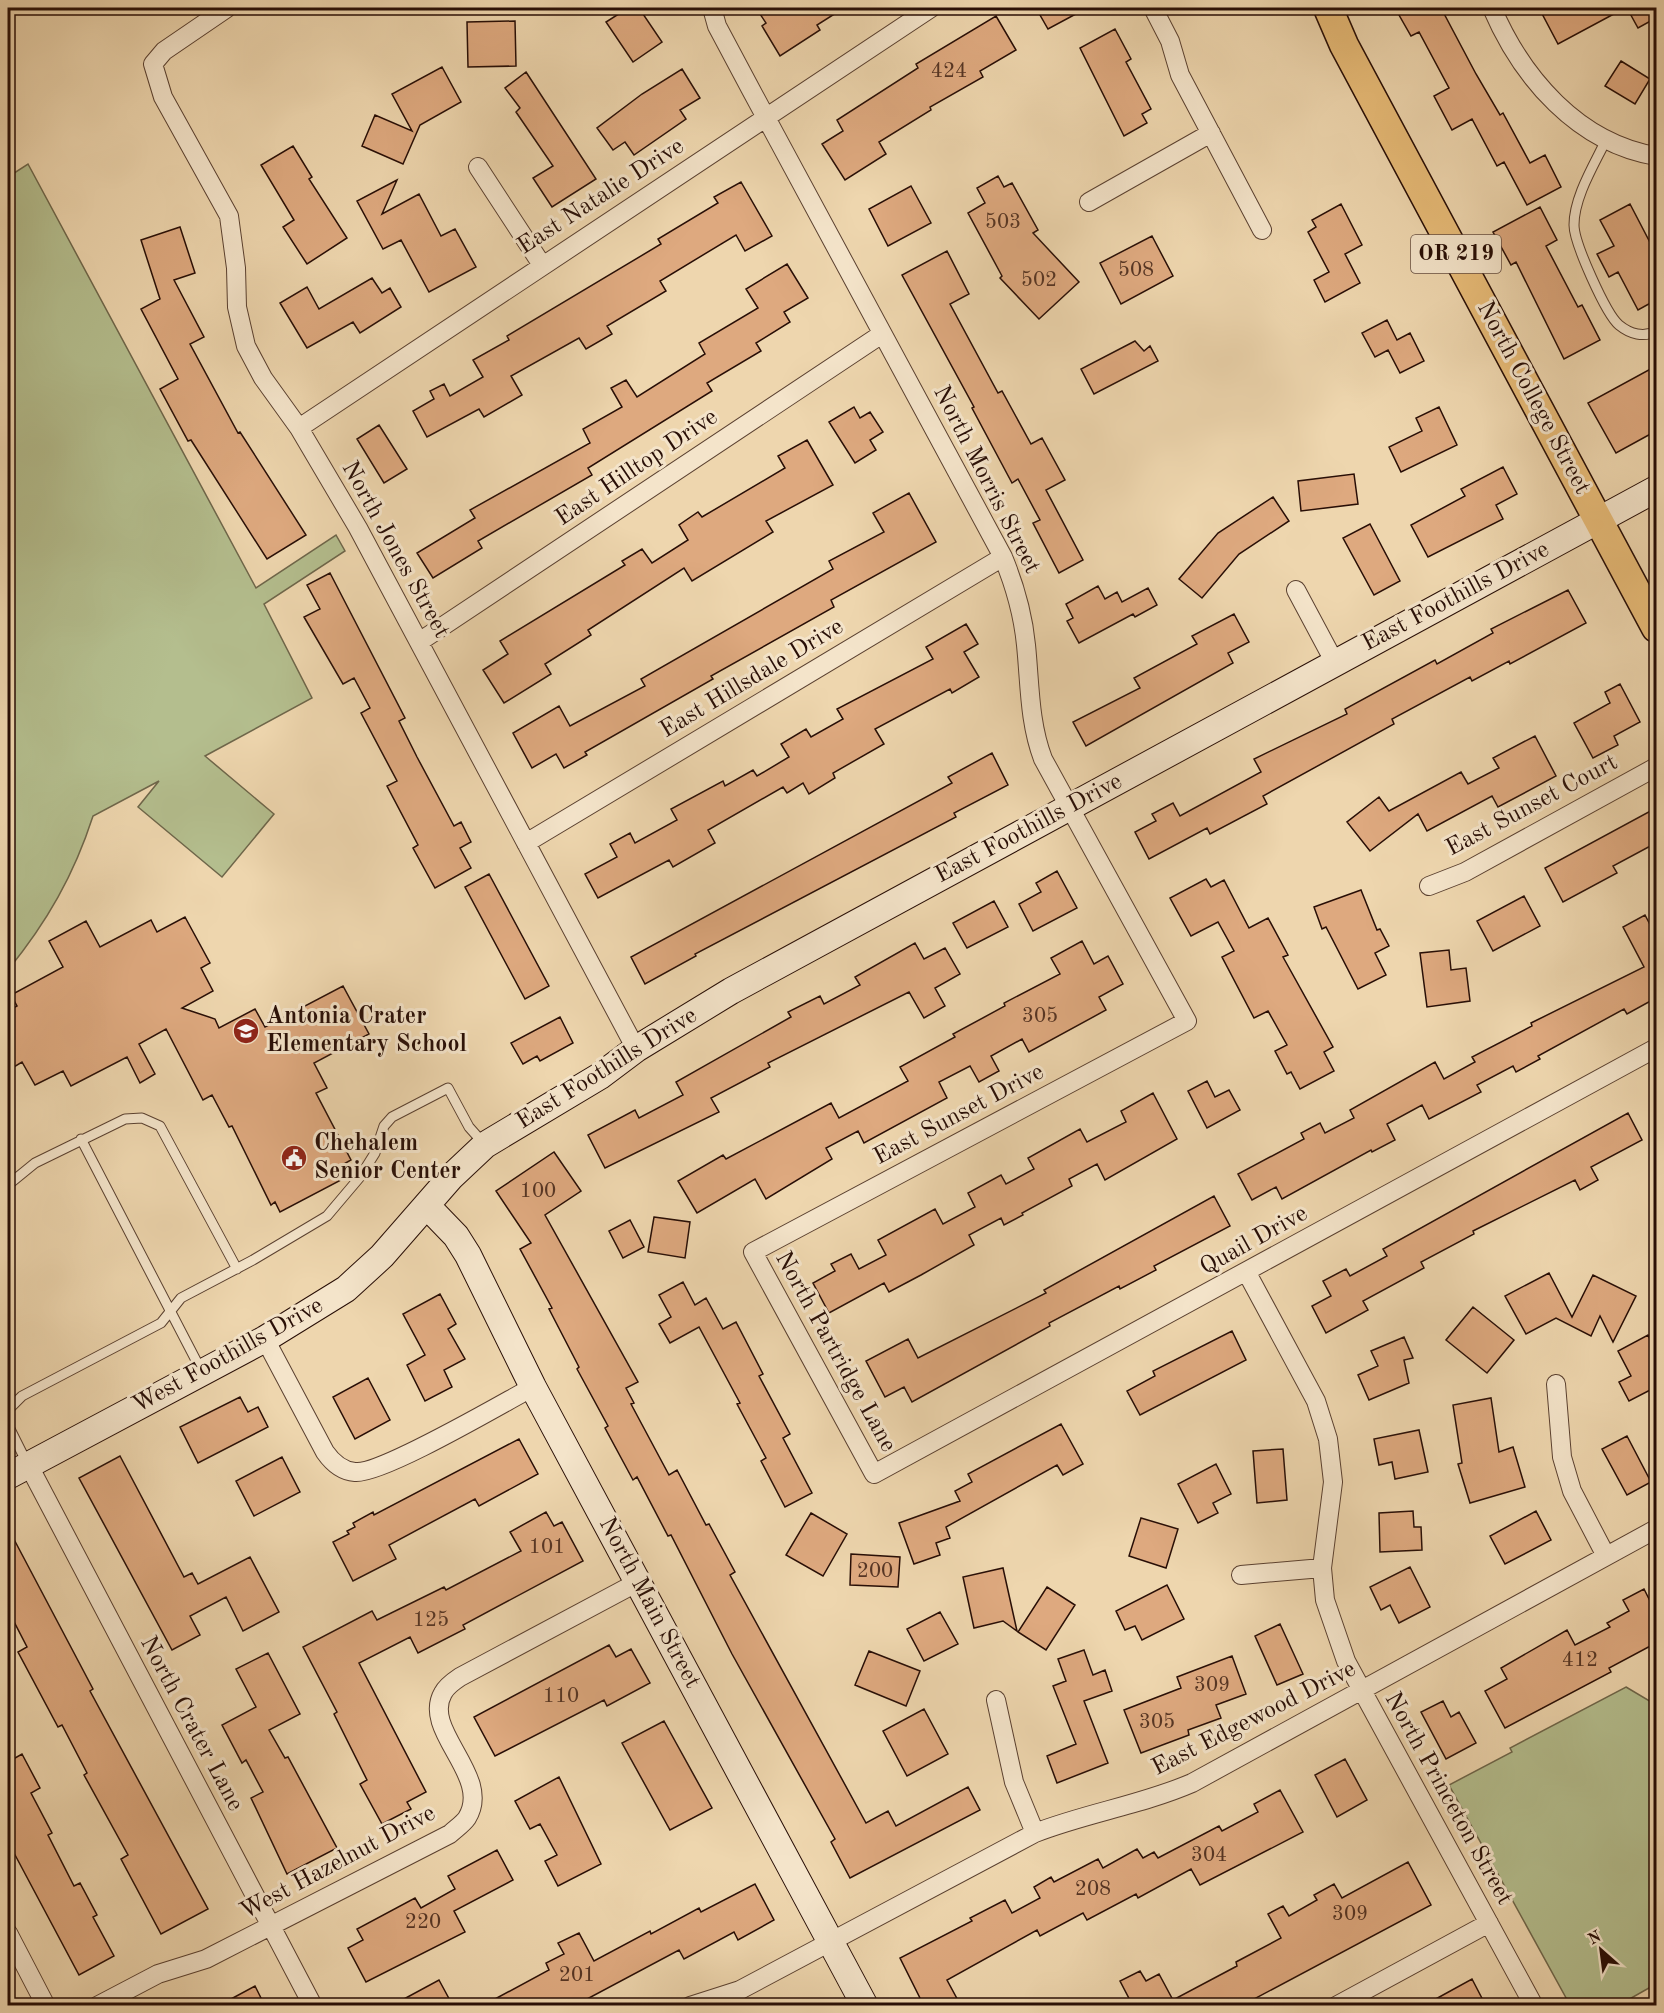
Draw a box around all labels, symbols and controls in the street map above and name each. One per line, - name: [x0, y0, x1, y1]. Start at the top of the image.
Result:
- house number: 424: [931, 61, 967, 82]
- street label: East Natalie Drive: [514, 134, 688, 260]
- house number: 503: [985, 212, 1021, 233]
- road number: OR 219: [1411, 235, 1501, 273]
- house number: 508: [1118, 260, 1154, 281]
- house number: 502: [1021, 270, 1057, 291]
- street label: North College Street: [1472, 298, 1594, 498]
- street label: North Morris Street: [928, 382, 1044, 578]
- street label: East Hilltop Drive: [552, 405, 722, 531]
- street label: North Jones Street: [337, 458, 453, 642]
- street label: East Foothills Drive: [1359, 538, 1553, 656]
- street label: East Hillsdale Drive: [656, 615, 848, 743]
- street label: East Sunset Court: [1442, 751, 1622, 861]
- street label: East Foothills Drive: [932, 770, 1126, 888]
- street label: East Foothills Drive: [512, 1004, 702, 1134]
- place label: Antonia Crater Elementary School: [266, 1005, 467, 1057]
- house number: 305: [1022, 1006, 1058, 1027]
- school or university icon: Antonia Crater Elementary School: [231, 1016, 261, 1046]
- street label: East Sunset Drive: [870, 1060, 1048, 1170]
- place label: Chehalem Senior Center: [314, 1132, 461, 1184]
- public building icon: Chehalem Senior Center: [279, 1143, 309, 1173]
- house number: 100: [520, 1181, 556, 1202]
- street label: Quail Drive: [1196, 1202, 1312, 1280]
- street label: North Partridge Lane: [770, 1248, 900, 1456]
- street label: West Foothills Drive: [129, 1294, 327, 1418]
- street label: North Main Street: [594, 1513, 704, 1693]
- house number: 101: [529, 1537, 565, 1558]
- house number: 200: [857, 1561, 893, 1582]
- house number: 125: [413, 1610, 449, 1631]
- street label: North Crater Lane: [135, 1633, 247, 1815]
- house number: 412: [1562, 1650, 1598, 1671]
- street label: East Edgewood Drive: [1148, 1657, 1360, 1781]
- house number: 309: [1194, 1675, 1230, 1696]
- house number: 110: [543, 1686, 579, 1707]
- street label: North Princeton Street: [1380, 1689, 1516, 1909]
- house number: 305: [1139, 1712, 1175, 1733]
- street label: West Hazelnut Drive: [236, 1801, 440, 1925]
- house number: 304: [1191, 1845, 1227, 1866]
- house number: 208: [1075, 1879, 1111, 1900]
- house number: 309: [1332, 1904, 1368, 1925]
- house number: 220: [405, 1912, 441, 1933]
- north arrow: [1571, 1920, 1631, 1980]
- text: N: [1586, 1928, 1605, 1948]
- house number: 201: [559, 1965, 595, 1986]

